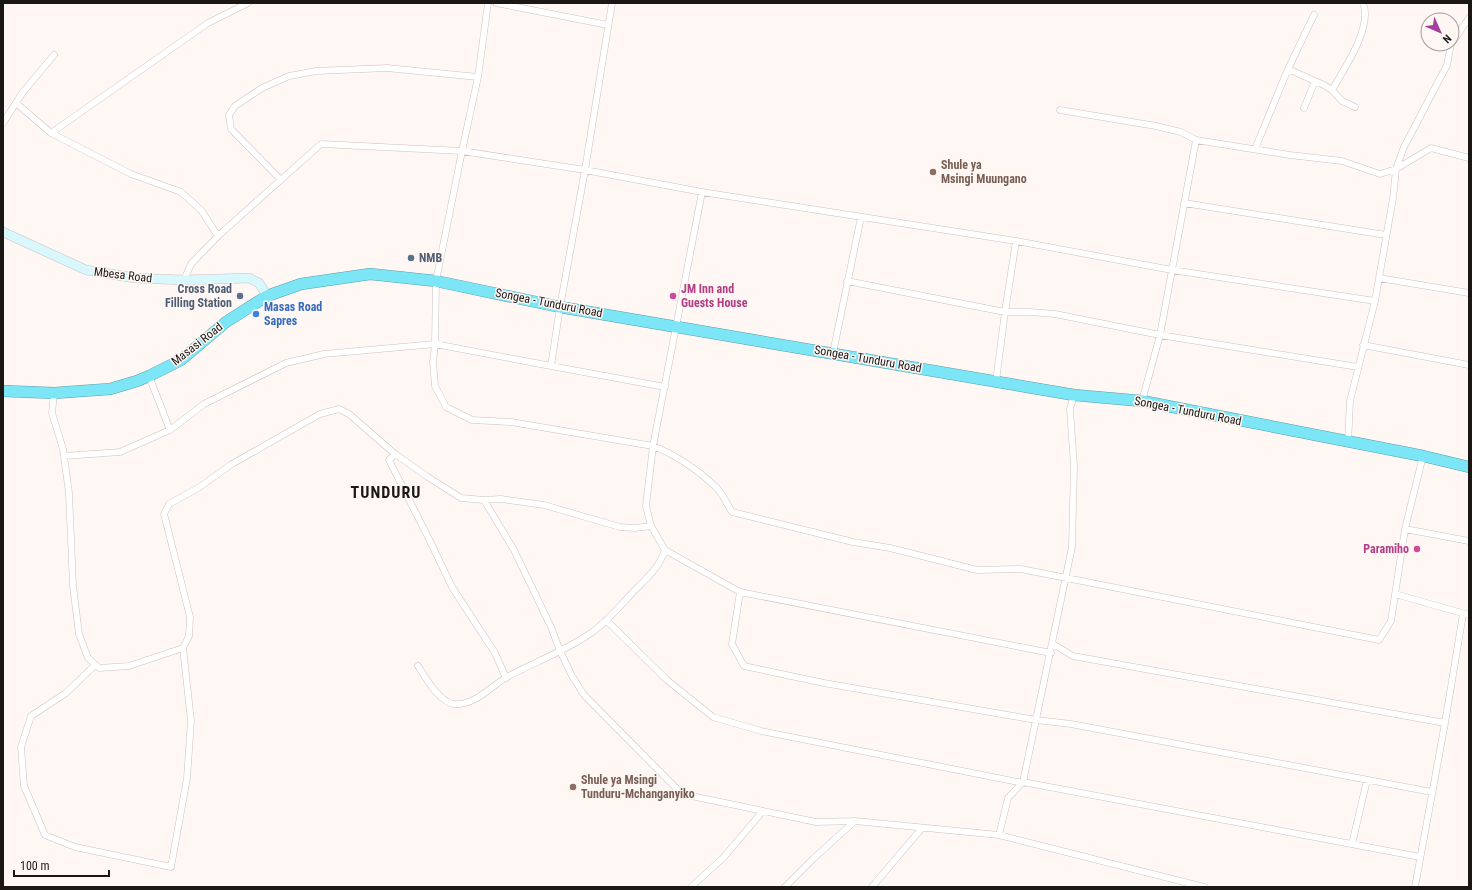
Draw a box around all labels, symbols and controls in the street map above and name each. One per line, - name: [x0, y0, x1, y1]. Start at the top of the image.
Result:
- north arrow: [1420, 12, 1460, 52]
- text: N: [1440, 32, 1454, 46]
- place label: Shule ya Msingi Muungano: [941, 158, 1027, 186]
- marker: Shule ya Msingi Muungano: [928, 167, 938, 177]
- place label: NMB: [419, 251, 442, 265]
- marker: NMB: [406, 253, 416, 263]
- street label: Mbesa Road: [93, 264, 153, 286]
- place label: Cross Road Filling Station: [165, 282, 232, 310]
- place label: JM Inn and Guests House: [681, 282, 748, 310]
- street label: Songea - Tunduru Road: [494, 286, 604, 320]
- marker: Cross Road Filling Station: [235, 291, 245, 301]
- marker: JM Inn and Guests House: [668, 291, 678, 301]
- place label: Masas Road Sapres: [264, 300, 322, 328]
- marker: Masas Road Sapres: [251, 309, 261, 319]
- street label: Masasi Road: [169, 320, 225, 368]
- street label: Songea - Tunduru Road: [813, 343, 923, 375]
- street label: Songea - Tunduru Road: [1133, 394, 1243, 428]
- district label: TUNDURU: [351, 483, 421, 502]
- place label: Paramiho: [1363, 542, 1409, 556]
- marker: Paramiho: [1412, 544, 1422, 554]
- place label: Shule ya Msingi Tunduru-Mchanganyiko: [581, 773, 695, 801]
- marker: Shule ya Msingi Tunduru-Mchanganyiko: [568, 782, 578, 792]
- scale bar: [14, 852, 109, 878]
- text: 100 m: [20, 859, 50, 873]

